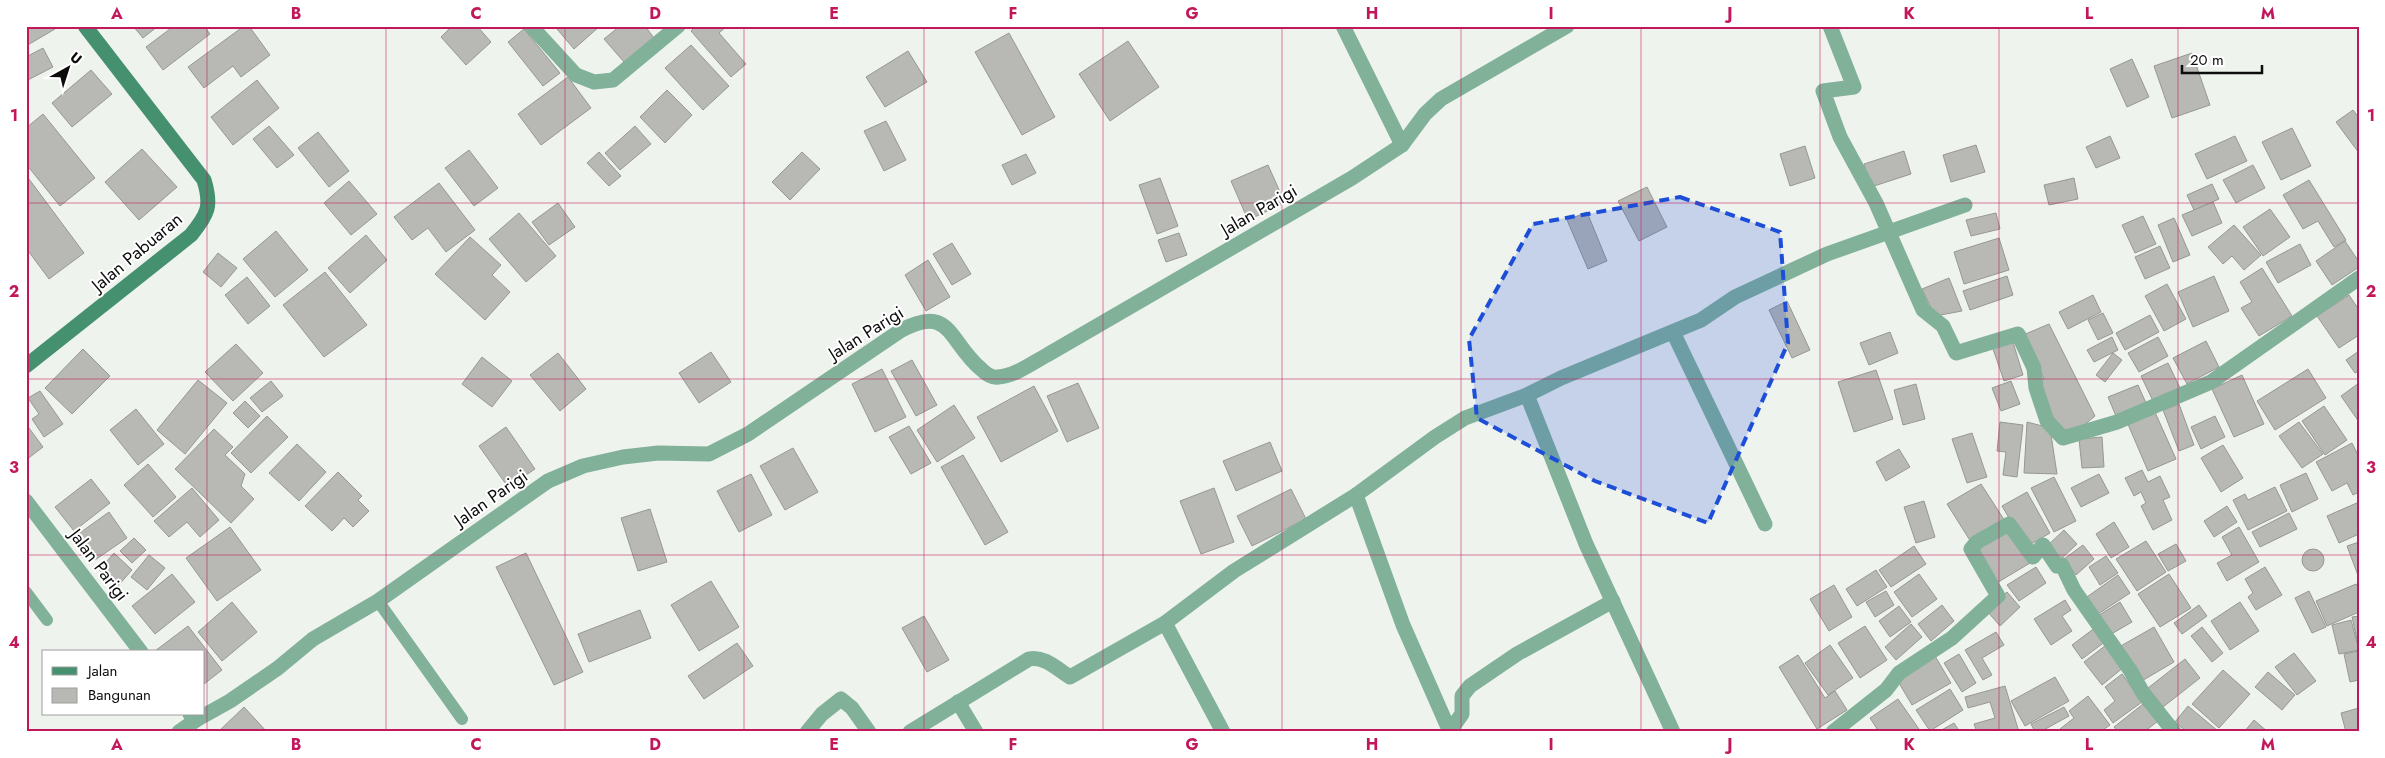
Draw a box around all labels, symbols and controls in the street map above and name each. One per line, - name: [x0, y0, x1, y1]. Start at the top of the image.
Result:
- text: A: [110, 2, 123, 25]
- text: B: [291, 2, 301, 25]
- text: C: [470, 2, 482, 25]
- text: D: [649, 2, 661, 25]
- text: E: [829, 2, 839, 25]
- text: F: [1009, 2, 1017, 25]
- text: G: [1185, 2, 1199, 25]
- text: H: [1366, 2, 1378, 25]
- text: I: [1548, 2, 1554, 25]
- text: J: [1724, 2, 1733, 25]
- text: K: [1903, 2, 1915, 25]
- text: L: [2085, 2, 2094, 25]
- text: M: [2261, 2, 2275, 25]
- north arrow: [42, 42, 92, 92]
- scale bar: [2182, 42, 2262, 74]
- text: U: [66, 47, 86, 69]
- text: 20 m: [2190, 49, 2224, 71]
- text: 1: [10, 104, 18, 127]
- text: 1: [2367, 104, 2375, 127]
- street label: Jalan Parigi: [1214, 178, 1302, 243]
- street label: Jalan Pabuaran: [84, 206, 188, 299]
- text: 2: [9, 280, 19, 303]
- text: 2: [2366, 280, 2376, 303]
- street label: Jalan Parigi: [822, 300, 909, 367]
- text: 3: [9, 456, 19, 479]
- text: 3: [2366, 456, 2376, 479]
- street label: Jalan Parigi: [447, 463, 533, 534]
- street label: Jalan Parigi: [62, 522, 135, 607]
- text: 4: [8, 631, 20, 654]
- text: 4: [2365, 631, 2377, 654]
- legend: [42, 650, 205, 716]
- text: Jalan: [86, 660, 117, 682]
- text: Bangunan: [88, 684, 151, 706]
- text: A: [110, 733, 123, 756]
- text: B: [291, 733, 301, 756]
- text: C: [470, 733, 482, 756]
- text: D: [649, 733, 661, 756]
- text: E: [829, 733, 839, 756]
- text: F: [1009, 733, 1017, 756]
- text: G: [1185, 733, 1199, 756]
- text: H: [1366, 733, 1378, 756]
- text: I: [1548, 733, 1554, 756]
- text: J: [1724, 733, 1733, 756]
- text: K: [1903, 733, 1915, 756]
- text: L: [2085, 733, 2094, 756]
- text: M: [2261, 733, 2275, 756]

